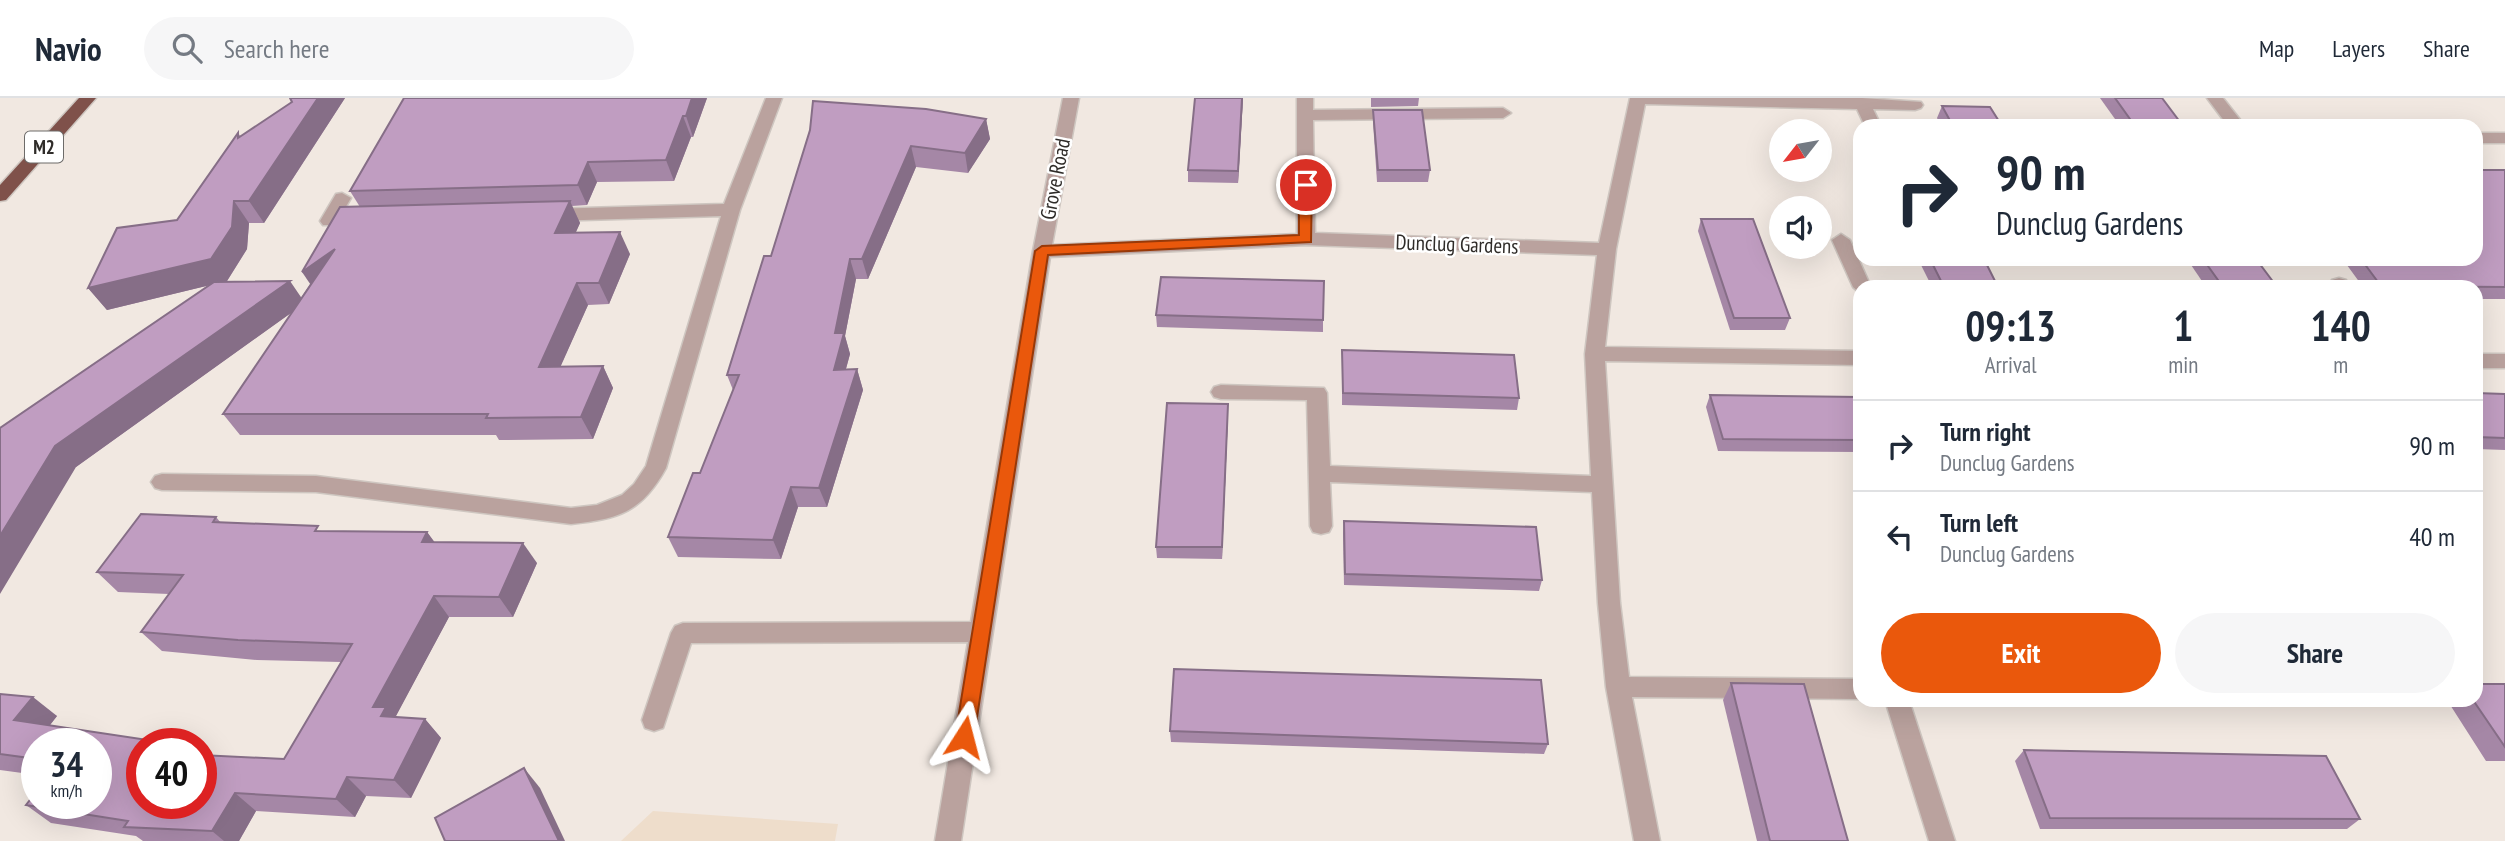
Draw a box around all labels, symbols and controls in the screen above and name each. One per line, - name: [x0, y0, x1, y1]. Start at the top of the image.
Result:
- search box: [144, 17, 634, 80]
- text: Navio: [35, 27, 102, 70]
- icon: search: [168, 29, 206, 67]
- text: Search here: [224, 32, 329, 65]
- text: Map: [2259, 33, 2294, 64]
- text: Layers: [2332, 33, 2385, 64]
- text: Share: [2423, 33, 2470, 64]
- north arrow: [1769, 119, 1832, 182]
- map controls: [1769, 119, 1832, 259]
- road number: M2: [25, 132, 63, 162]
- street label: Grove Road: [1034, 136, 1076, 222]
- text: 90 m: [1996, 140, 2085, 204]
- icon: right: [1881, 147, 1972, 238]
- pin: [1276, 155, 1336, 215]
- icon: arrive: [1287, 166, 1325, 204]
- button: sound: [1769, 196, 1832, 259]
- text: Dunclug Gardens: [1996, 202, 2183, 244]
- street label: Dunclug Gardens: [1395, 228, 1519, 260]
- text: 09:13: [1965, 298, 2056, 353]
- text: 1: [2173, 298, 2193, 353]
- text: 140: [2311, 298, 2371, 353]
- text: Arrival: [1985, 350, 2037, 379]
- text: min: [2168, 350, 2198, 379]
- text: m: [2333, 350, 2348, 379]
- text: Turn right: [1940, 415, 2031, 448]
- icon: right: [1881, 427, 1919, 465]
- text: 90 m: [2409, 429, 2455, 462]
- text: Dunclug Gardens: [1940, 448, 2075, 477]
- text: Turn left: [1940, 506, 2018, 539]
- icon: left: [1881, 518, 1919, 556]
- text: 40 m: [2409, 520, 2455, 553]
- text: Dunclug Gardens: [1940, 539, 2075, 568]
- button: Exit: [1881, 613, 2161, 693]
- button: Share: [2175, 613, 2455, 693]
- position arrow: [927, 700, 1001, 774]
- speed limit sign: 40: [126, 728, 217, 819]
- text: 34: [50, 741, 83, 787]
- text: km/h: [51, 779, 82, 802]

